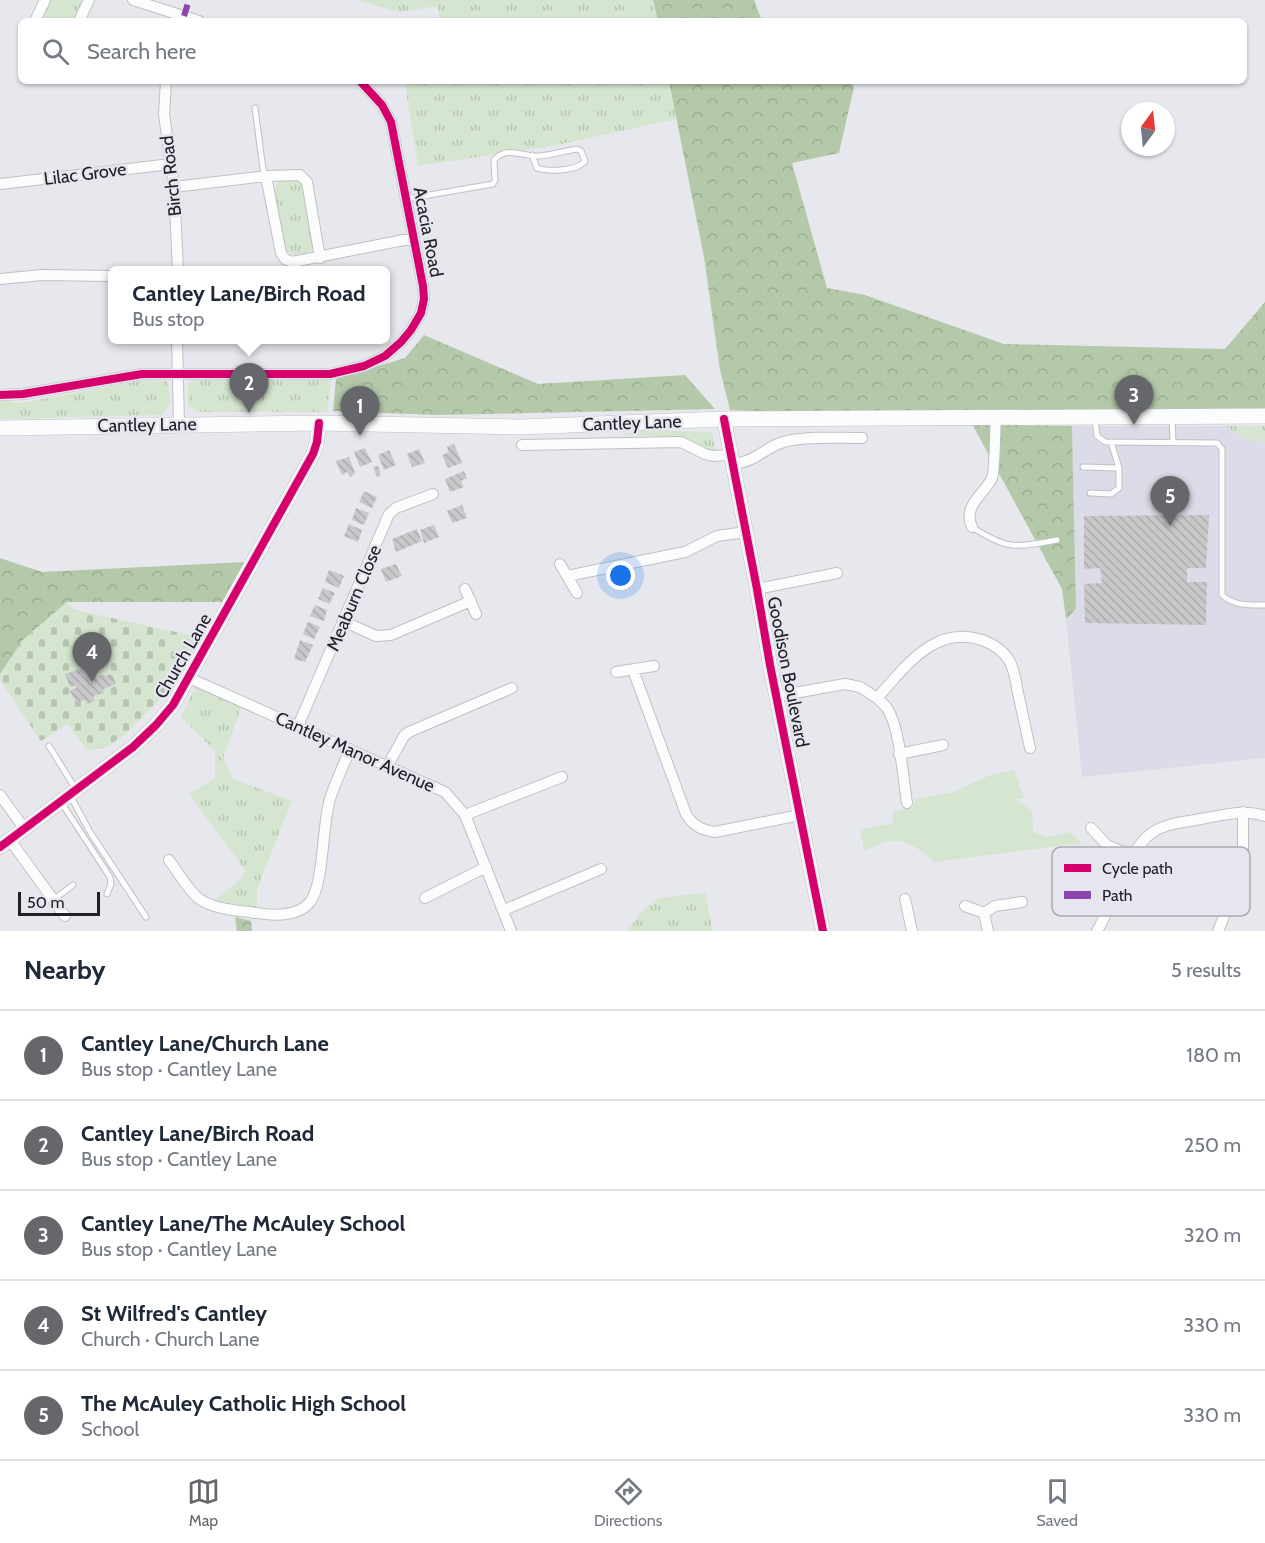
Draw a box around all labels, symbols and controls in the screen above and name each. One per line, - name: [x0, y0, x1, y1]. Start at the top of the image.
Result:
- search box: [18, 18, 1247, 84]
- icon: search: [39, 35, 72, 68]
- text: Search here: [87, 38, 196, 65]
- north arrow: [1121, 102, 1175, 156]
- street label: Birch Road: [156, 135, 186, 217]
- street label: Lilac Grove: [42, 158, 128, 190]
- street label: Acacia Road: [408, 185, 448, 279]
- popup: [108, 266, 390, 344]
- text: Cantley Lane/Birch Road: [132, 280, 366, 307]
- text: Bus stop: [132, 307, 205, 331]
- pin: 2: [230, 364, 268, 413]
- pin: 3: [1114, 376, 1154, 425]
- pin: 1: [340, 386, 380, 436]
- street label: Cantley Lane: [582, 410, 682, 436]
- street label: Cantley Lane: [97, 413, 197, 437]
- pin: 5: [1150, 476, 1190, 526]
- street label: Meaburn Close: [322, 542, 386, 654]
- your location: [606, 561, 635, 590]
- street label: Goodison Boulevard: [763, 595, 813, 749]
- street label: Church Lane: [150, 610, 216, 702]
- pin: 4: [72, 632, 112, 682]
- street label: Cantley Manor Avenue: [272, 707, 438, 797]
- legend: [1052, 847, 1250, 916]
- text: Cycle path: [1102, 859, 1173, 878]
- text: Path: [1102, 886, 1133, 905]
- scale bar: [18, 889, 100, 917]
- text: 50 m: [27, 893, 64, 912]
- text: Nearby: [24, 954, 105, 986]
- text: 5 results: [1171, 958, 1241, 982]
- text: Cantley Lane/Church Lane: [81, 1030, 329, 1057]
- text: 1: [40, 1043, 47, 1067]
- text: 180 m: [1186, 1043, 1241, 1067]
- text: Bus stop · Cantley Lane: [81, 1057, 277, 1081]
- text: Cantley Lane/Birch Road: [81, 1120, 314, 1147]
- text: 2: [38, 1133, 49, 1157]
- text: 250 m: [1184, 1133, 1241, 1157]
- text: Bus stop · Cantley Lane: [81, 1147, 277, 1171]
- text: Cantley Lane/The McAuley School: [81, 1210, 405, 1237]
- text: 3: [38, 1223, 49, 1247]
- text: 320 m: [1184, 1223, 1241, 1247]
- text: Bus stop · Cantley Lane: [81, 1237, 277, 1261]
- text: St Wilfred's Cantley: [81, 1300, 267, 1327]
- text: 4: [37, 1313, 50, 1337]
- text: 330 m: [1183, 1313, 1241, 1337]
- text: Church · Church Lane: [81, 1327, 260, 1351]
- text: The McAuley Catholic High School: [81, 1390, 406, 1417]
- text: 5: [38, 1403, 49, 1427]
- text: 330 m: [1183, 1403, 1241, 1427]
- text: School: [81, 1417, 139, 1441]
- tab: Map: [187, 1475, 220, 1530]
- tab: Directions: [594, 1475, 662, 1530]
- tab: Saved: [1036, 1475, 1078, 1530]

